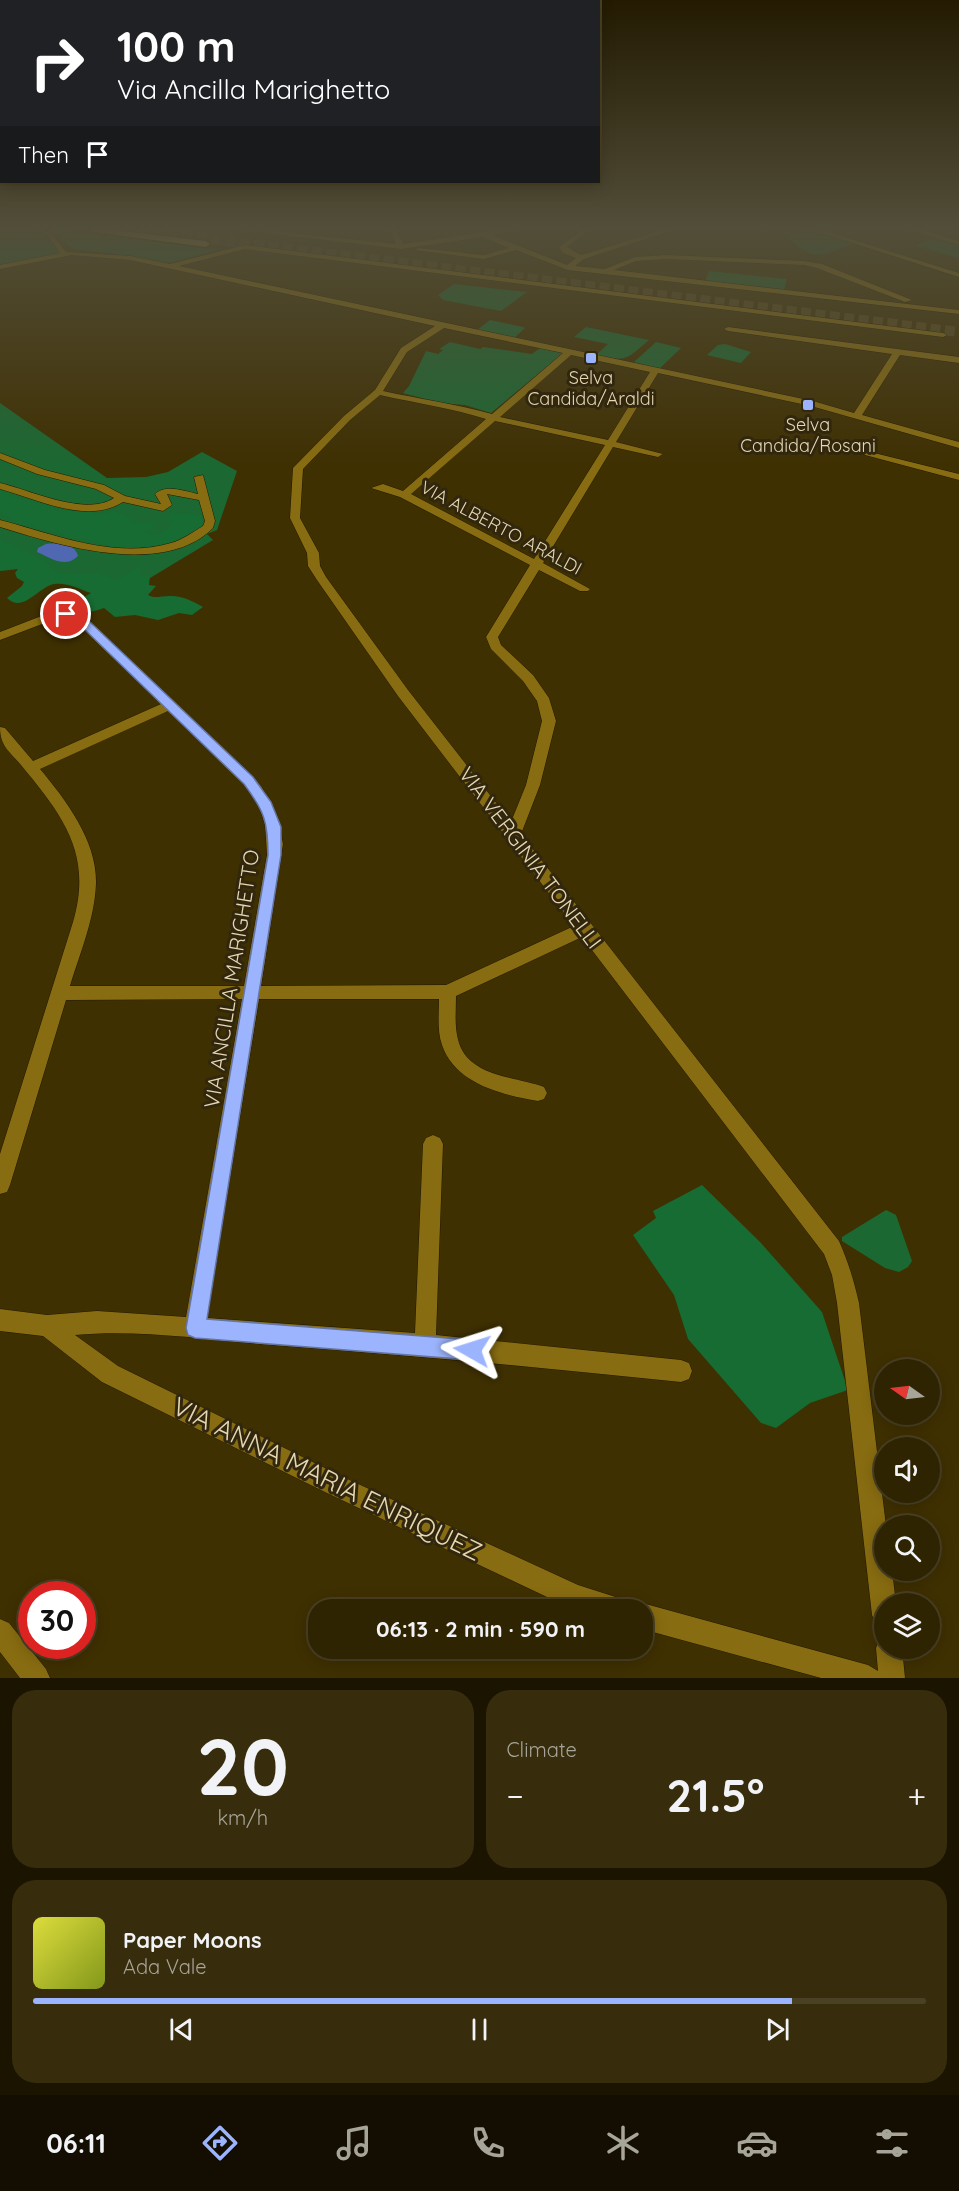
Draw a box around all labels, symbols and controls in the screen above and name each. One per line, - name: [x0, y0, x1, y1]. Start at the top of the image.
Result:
- text: 100 m: [117, 20, 235, 73]
- icon: right: [18, 24, 96, 102]
- text: Via Ancilla Marighetto: [117, 72, 390, 106]
- icon: arrive: [81, 138, 114, 171]
- text: Then: [18, 141, 69, 169]
- marker: Selva Candida/Araldi: [584, 351, 598, 365]
- place label: Selva Candida/Araldi: [527, 366, 655, 410]
- marker: Selva Candida/Rosani: [801, 398, 815, 412]
- place label: Selva Candida/Rosani: [740, 413, 876, 457]
- street label: VIA ALBERTO ARALDI: [417, 475, 586, 580]
- pin: [40, 588, 91, 639]
- icon: arrive: [49, 597, 82, 630]
- street label: VIA VERGINIA TONELLI: [454, 761, 608, 954]
- street label: VIA ANCILLA MARIGHETTO: [198, 848, 264, 1110]
- position arrow: [440, 1318, 504, 1382]
- north arrow: [874, 1359, 940, 1425]
- map controls: [874, 1359, 940, 1659]
- street label: VIA ANNA MARIA ENRIQUEZ: [167, 1389, 487, 1568]
- button: sound: [874, 1437, 940, 1503]
- button: search: [874, 1515, 940, 1581]
- speed limit sign: 30: [18, 1581, 96, 1659]
- button: layers: [874, 1593, 940, 1659]
- text: 06:13 · 2 min · 590 m: [376, 1615, 585, 1643]
- text: 20: [197, 1717, 289, 1815]
- text: Climate: [507, 1737, 577, 1762]
- text: 21.5°: [667, 1767, 764, 1823]
- text: −: [507, 1775, 524, 1816]
- text: +: [907, 1775, 926, 1816]
- text: km/h: [217, 1805, 268, 1830]
- text: Paper Moons: [123, 1926, 262, 1954]
- text: Ada Vale: [123, 1954, 207, 1979]
- icon: previous: [165, 2013, 198, 2046]
- icon: pause: [463, 2013, 496, 2046]
- icon: next: [761, 2013, 794, 2046]
- icon: directions: [199, 2122, 241, 2164]
- icon: music: [333, 2122, 375, 2164]
- icon: phone: [467, 2122, 509, 2164]
- icon: climate: [602, 2122, 644, 2164]
- icon: car: [736, 2122, 778, 2164]
- icon: filters: [871, 2122, 913, 2164]
- text: 06:11: [46, 2126, 106, 2160]

